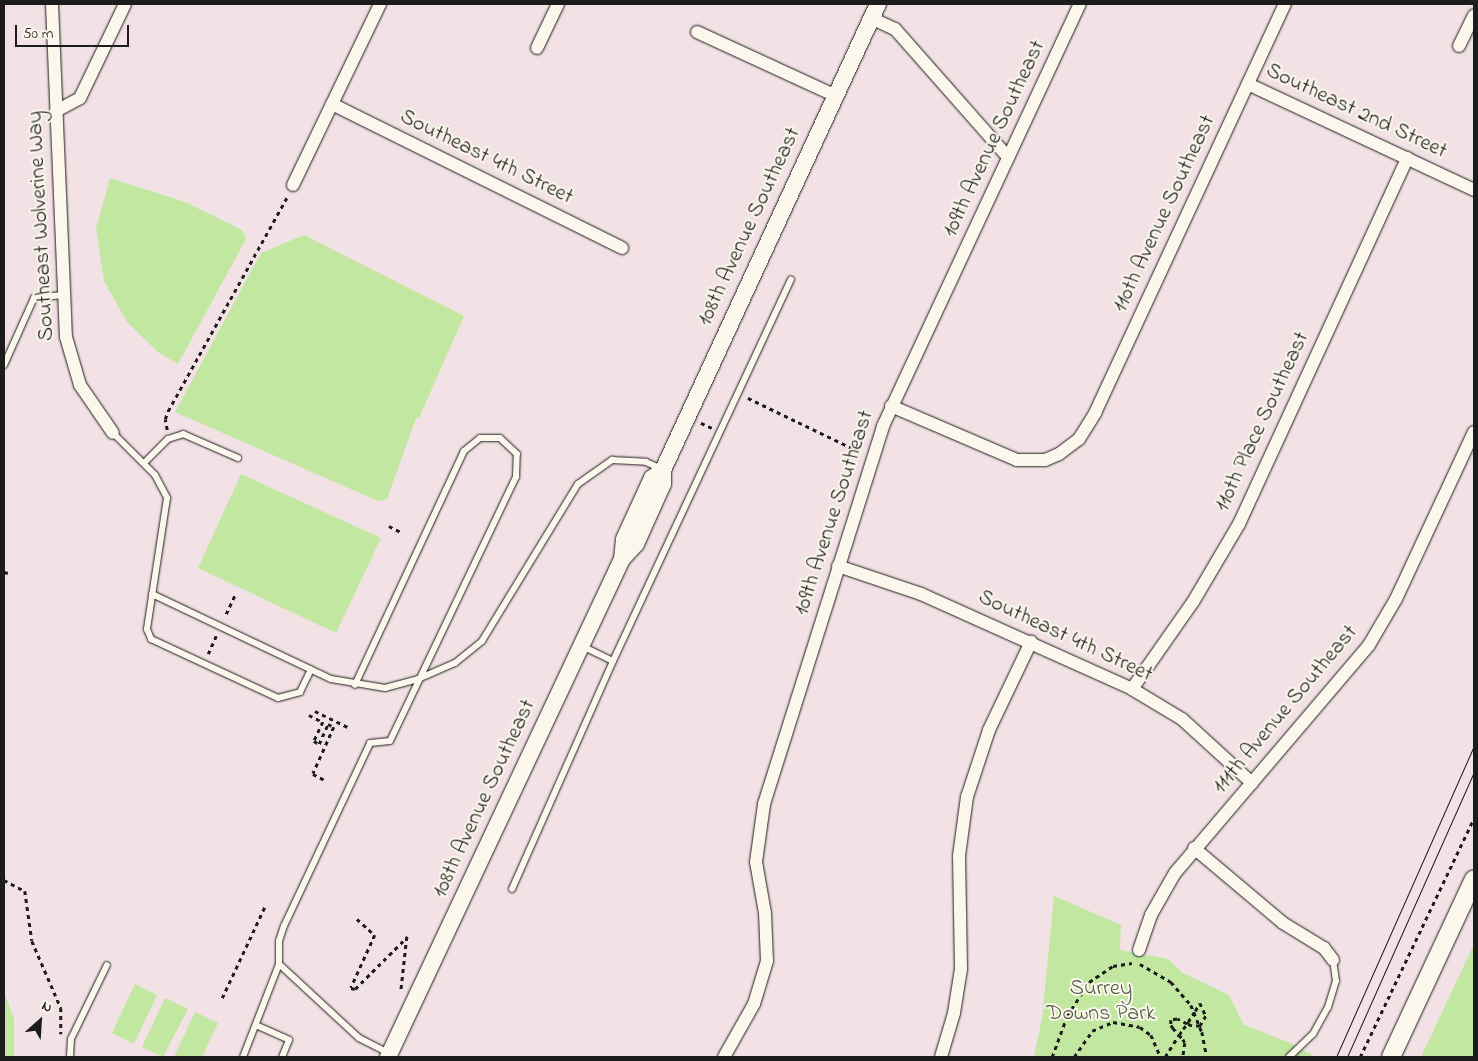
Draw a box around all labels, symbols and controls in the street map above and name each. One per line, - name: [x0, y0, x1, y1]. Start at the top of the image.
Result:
- scale bar: [18, 15, 131, 47]
- text: 50 m: [23, 23, 53, 45]
- street label: 109th Avenue Southeast: [938, 36, 1052, 242]
- street label: Southeast 2nd Street: [1261, 58, 1451, 166]
- street label: Southeast 4th Street: [395, 105, 577, 211]
- street label: Southeast Wolverine Way: [23, 110, 61, 342]
- street label: 110th Avenue Southeast: [1108, 111, 1222, 317]
- street label: 108th Avenue Southeast: [692, 124, 808, 330]
- street label: 110th Place Southeast: [1210, 328, 1316, 516]
- street label: 109th Avenue Southeast: [789, 407, 881, 619]
- street label: Southeast 4th Street: [974, 585, 1156, 689]
- street label: 111th Avenue Southeast: [1208, 620, 1364, 800]
- street label: 108th Avenue Southeast: [427, 696, 543, 902]
- park label: Surrey Downs Park: [1046, 976, 1156, 1028]
- north arrow: [15, 996, 65, 1046]
- text: N: [38, 996, 56, 1019]

